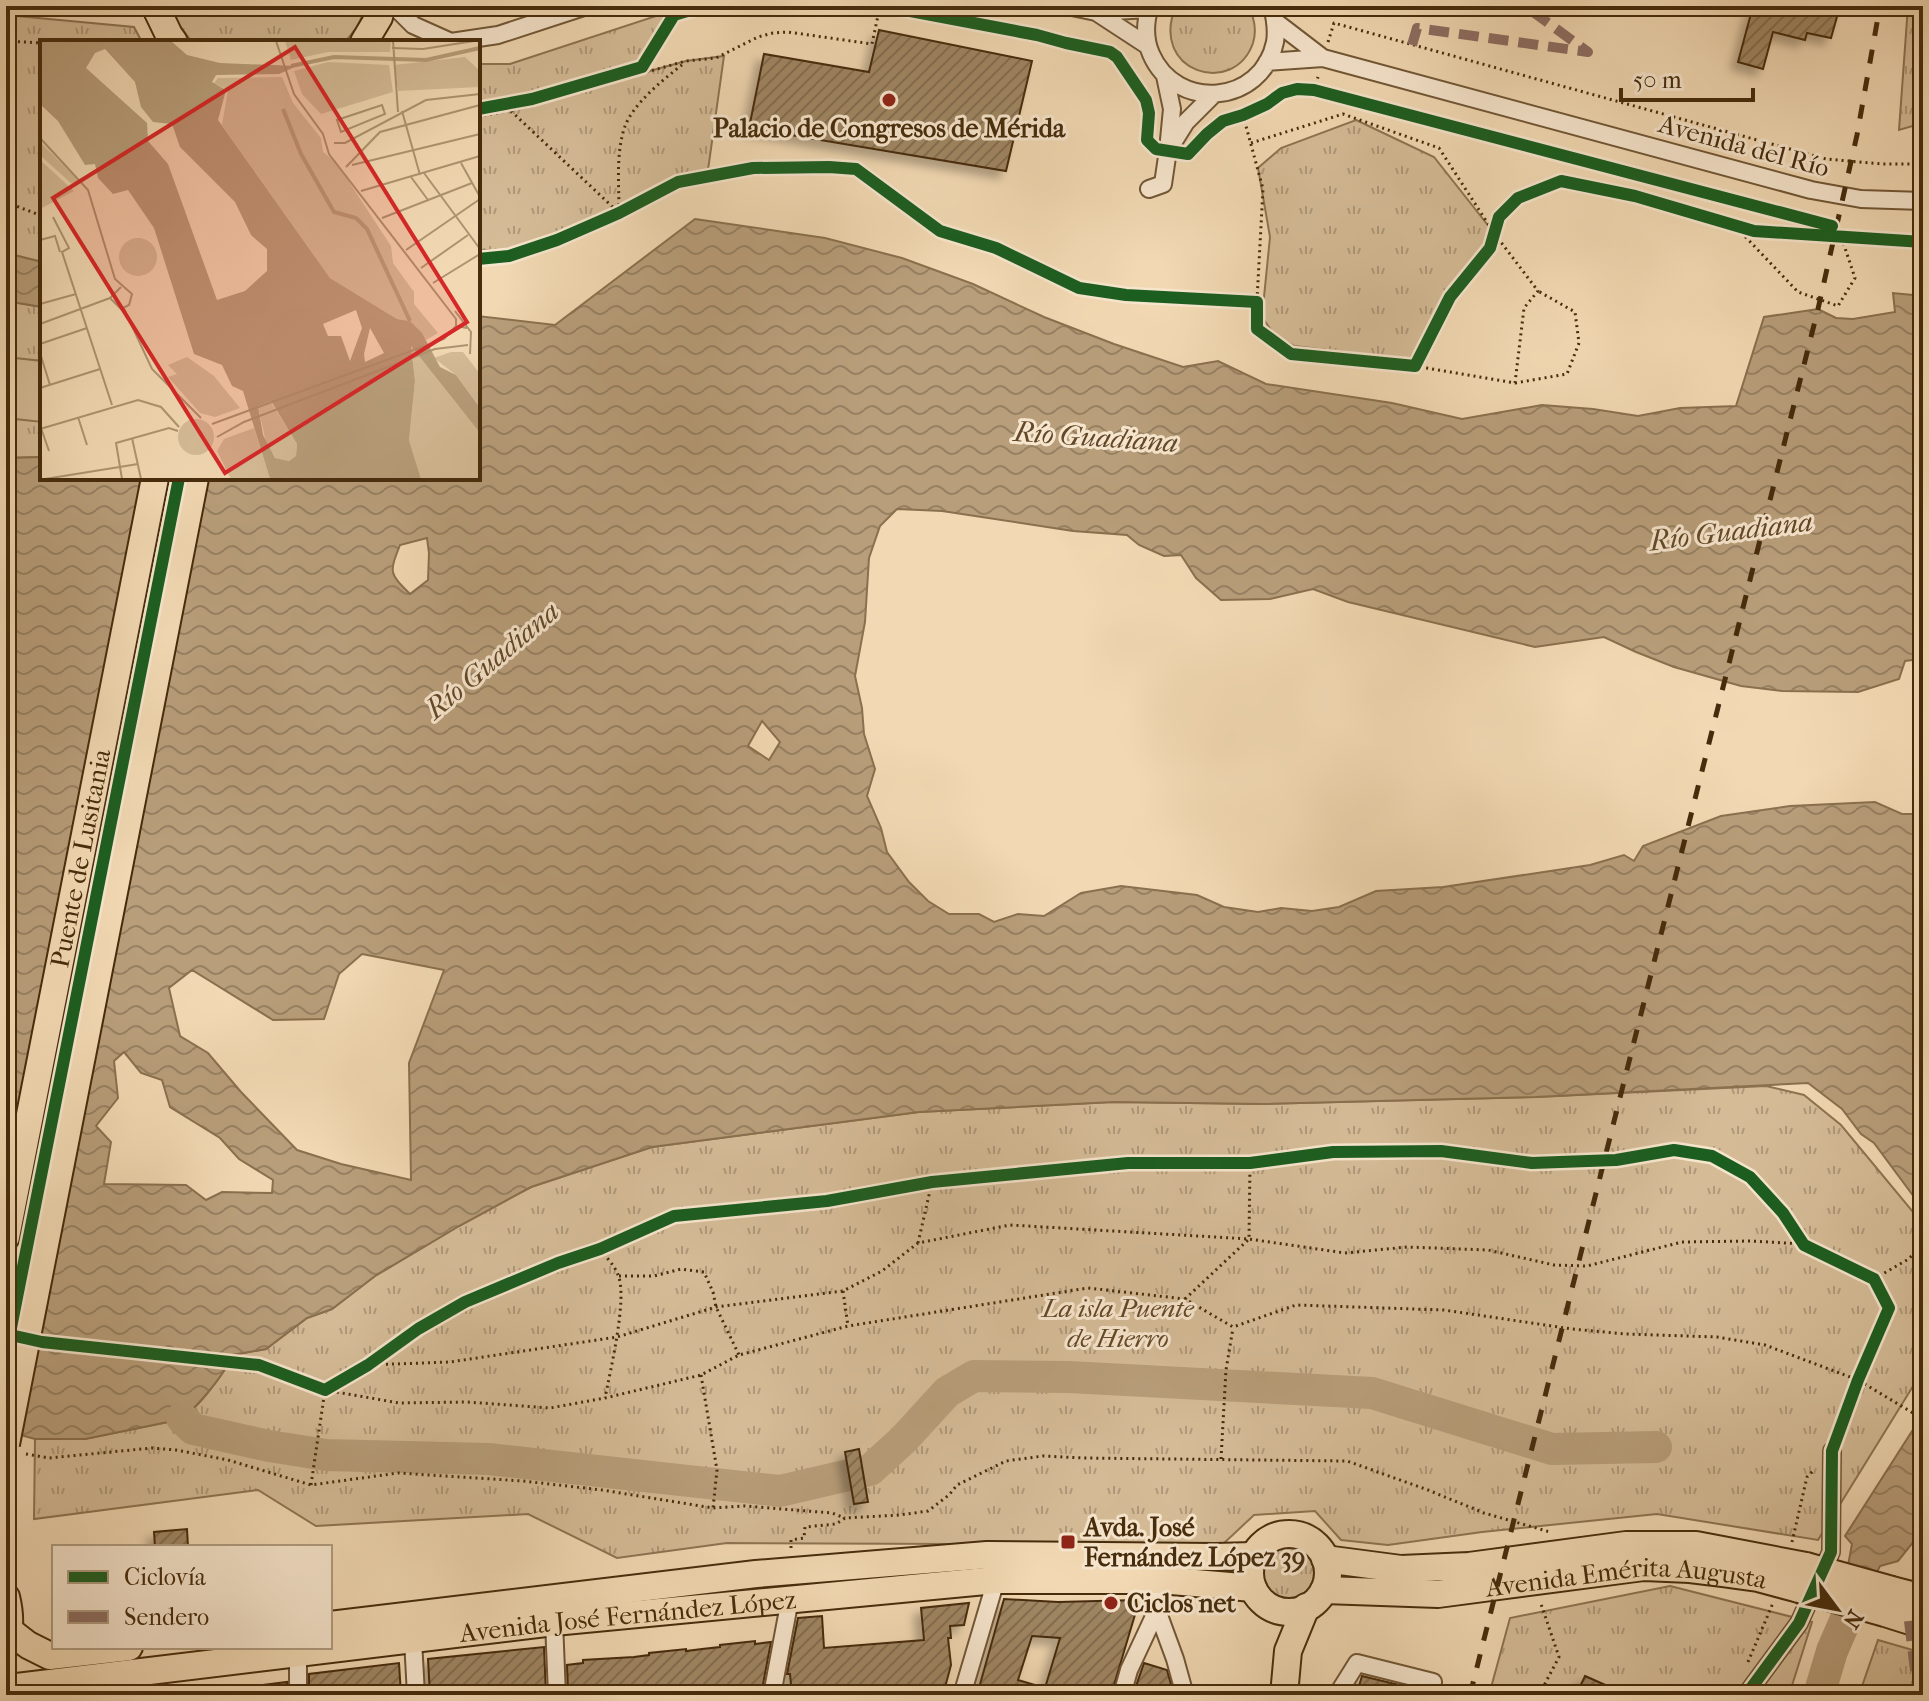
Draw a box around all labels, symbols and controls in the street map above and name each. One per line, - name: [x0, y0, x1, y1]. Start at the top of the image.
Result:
- inset map: [40, 40, 480, 480]
- scale bar: [1621, 52, 1753, 102]
- text: 50 m: [1633, 66, 1682, 94]
- marker: Palacio de Congresos de Mérida: [880, 91, 898, 109]
- street label: Avenida del Río: [1654, 108, 1833, 184]
- place label: Palacio de Congresos de Mérida: [713, 113, 1066, 144]
- water label: Río Guadiana: [1011, 415, 1179, 459]
- water label: Río Guadiana: [1646, 505, 1814, 558]
- water label: Río Guadiana: [417, 595, 565, 727]
- street label: Puente de Lusitania: [44, 745, 117, 970]
- park label: La isla Puente de Hierro: [1040, 1293, 1195, 1354]
- place label: Avda. José Fernández López 39: [1082, 1512, 1305, 1573]
- marker: Avda. José Fernández López 39: [1059, 1533, 1077, 1551]
- legend: [52, 1545, 332, 1649]
- street label: Avenida Emérita Augusta: [1483, 1551, 1772, 1603]
- text: Ciclovía: [124, 1563, 207, 1591]
- north arrow: [1797, 1569, 1877, 1649]
- street label: Avenida José Fernández López: [457, 1584, 797, 1649]
- place label: Ciclos net: [1127, 1588, 1236, 1619]
- marker: Ciclos net: [1102, 1594, 1120, 1612]
- text: Sendero: [124, 1603, 209, 1631]
- text: N: [1838, 1605, 1869, 1633]

